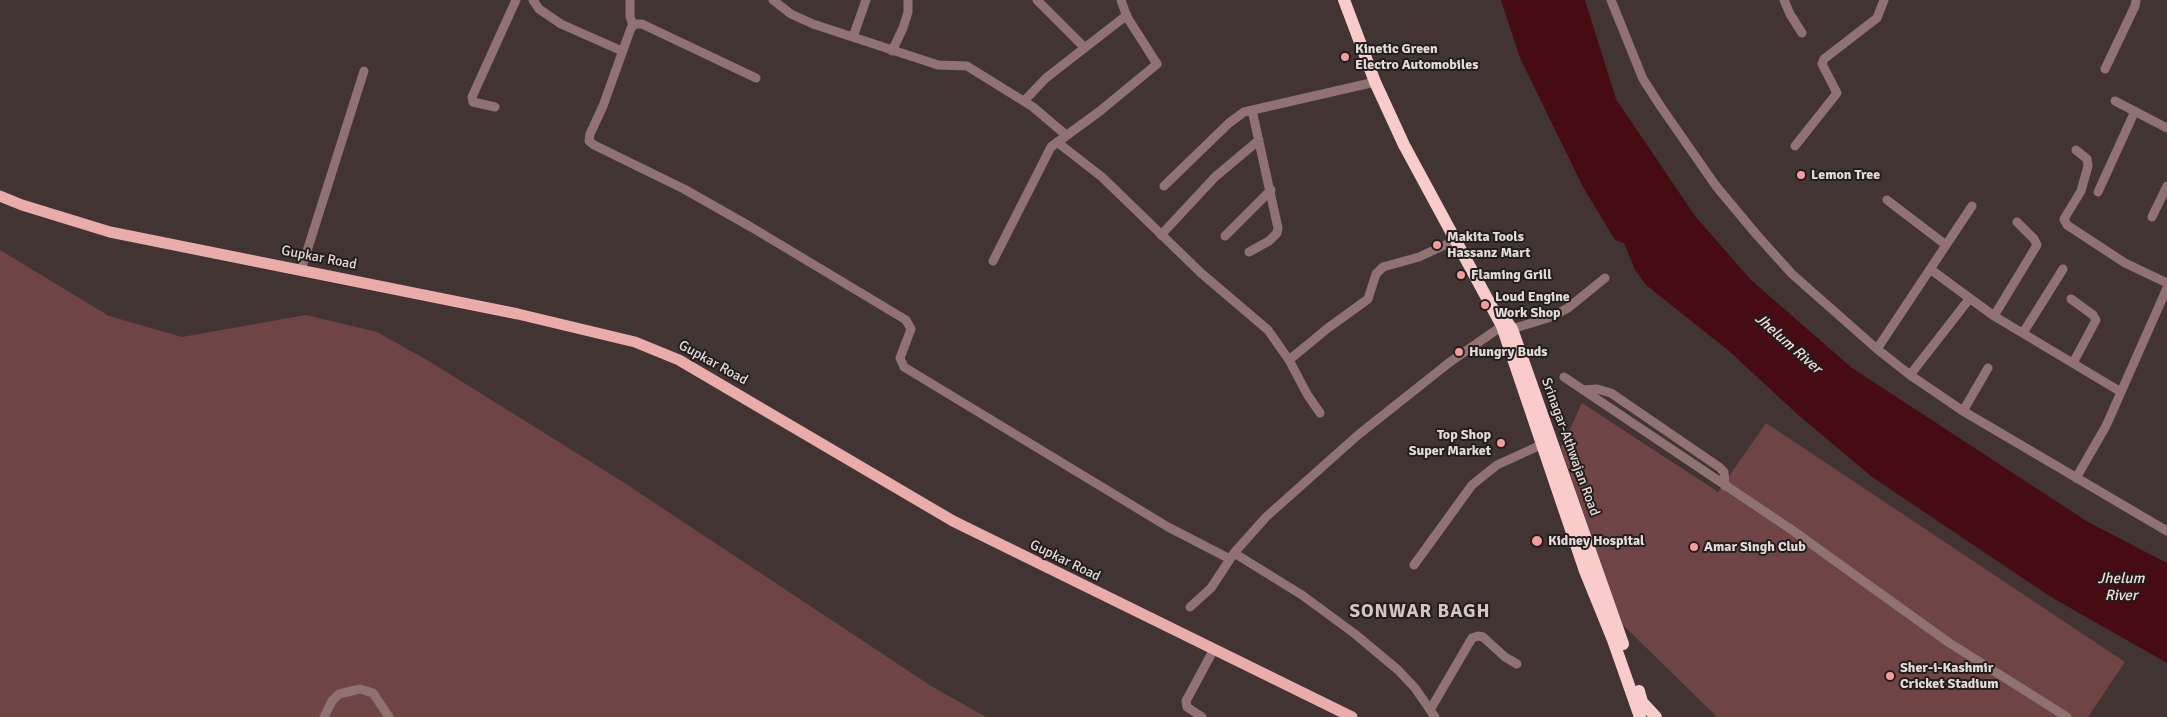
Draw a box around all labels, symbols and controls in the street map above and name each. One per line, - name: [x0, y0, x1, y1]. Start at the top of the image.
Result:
- place label: Kinetic Green Electro Automobiles: [1355, 41, 1478, 74]
- marker: Kinetic Green Electro Automobiles: [1339, 51, 1351, 63]
- place label: Lemon Tree: [1811, 167, 1880, 183]
- marker: Lemon Tree: [1795, 169, 1807, 181]
- place label: Makita Tools Hassanz Mart: [1447, 229, 1531, 262]
- marker: Makita Tools Hassanz Mart: [1431, 239, 1443, 251]
- street label: Gupkar Road: [280, 242, 358, 274]
- place label: Flaming Grill: [1471, 267, 1552, 283]
- marker: Flaming Grill: [1455, 269, 1467, 281]
- place label: Loud Engine Work Shop: [1495, 289, 1570, 322]
- marker: Loud Engine Work Shop: [1479, 299, 1491, 311]
- water label: Jhelum River: [1751, 310, 1825, 378]
- street label: Gupkar Road: [676, 337, 750, 389]
- place label: Hungry Buds: [1469, 344, 1548, 360]
- marker: Hungry Buds: [1453, 346, 1465, 358]
- street label: Srinagar-Athwajan Road: [1537, 376, 1603, 518]
- place label: Top Shop Super Market: [1409, 427, 1491, 460]
- marker: Top Shop Super Market: [1495, 437, 1507, 449]
- place label: Kidney Hospital: [1548, 533, 1645, 549]
- marker: Kidney Hospital: [1530, 534, 1544, 548]
- street label: Gupkar Road: [1027, 537, 1103, 585]
- place label: Amar Singh Club: [1704, 539, 1806, 555]
- marker: Amar Singh Club: [1688, 541, 1700, 553]
- water label: Jhelum River: [2098, 570, 2144, 605]
- district label: SONWAR BAGH: [1348, 601, 1492, 623]
- place label: Sher-i-Kashmir Cricket Stadium: [1900, 660, 1998, 692]
- marker: Sher-i-Kashmir Cricket Stadium: [1884, 670, 1896, 682]

